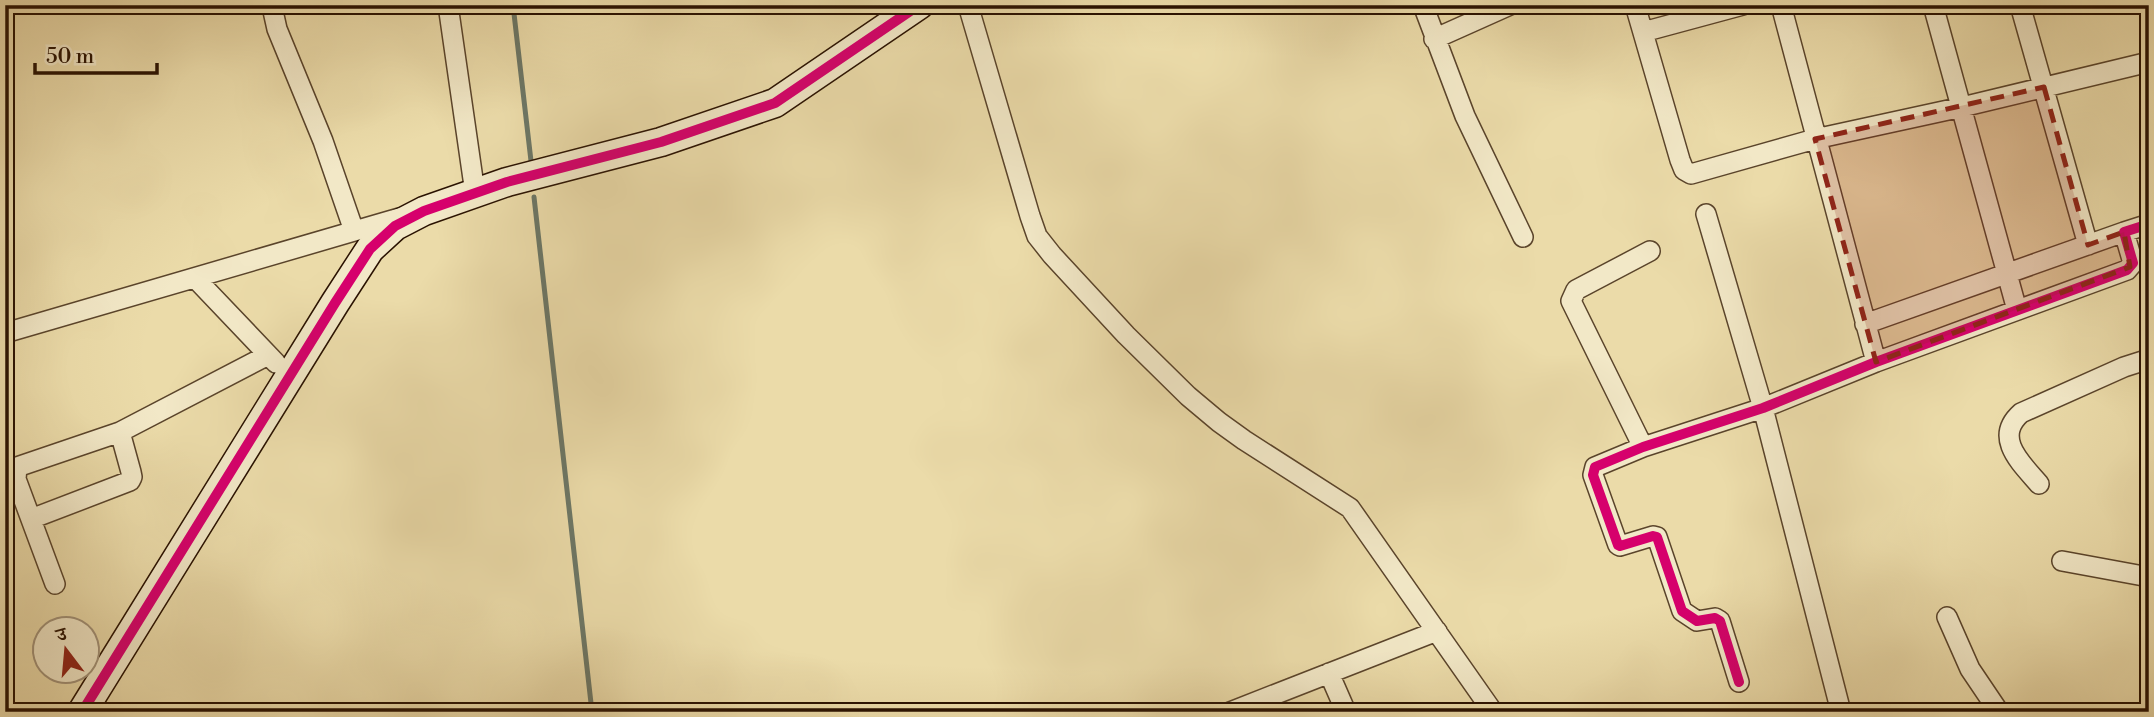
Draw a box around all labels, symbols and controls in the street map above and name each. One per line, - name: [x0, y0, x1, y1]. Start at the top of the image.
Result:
- scale bar: [35, 32, 158, 76]
- text: 50 m: [46, 44, 94, 70]
- north arrow: [32, 616, 102, 686]
- text: उ: [52, 621, 71, 648]

